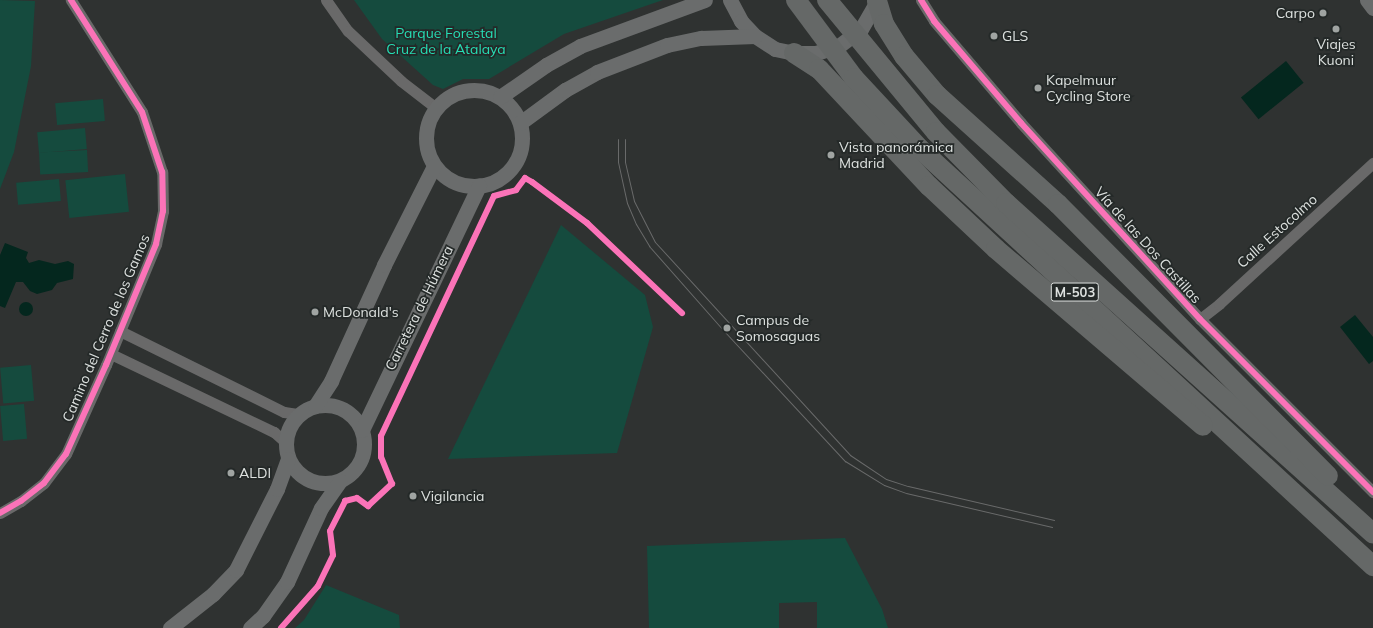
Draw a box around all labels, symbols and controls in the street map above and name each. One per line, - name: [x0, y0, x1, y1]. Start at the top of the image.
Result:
- place label: Carpo: [1276, 5, 1315, 21]
- marker: Carpo: [1318, 8, 1328, 18]
- marker: Viajes Kuoni: [1331, 24, 1341, 34]
- park label: Parque Forestal Cruz de la Atalaya: [386, 25, 506, 58]
- place label: GLS: [1002, 28, 1028, 44]
- marker: GLS: [989, 31, 999, 41]
- place label: Viajes Kuoni: [1316, 36, 1356, 68]
- place label: Kapelmuur Cycling Store: [1046, 72, 1131, 104]
- marker: Kapelmuur Cycling Store: [1033, 83, 1043, 93]
- place label: Vista panorámica Madrid: [839, 139, 953, 172]
- marker: Vista panorámica Madrid: [826, 150, 836, 160]
- street label: Vía de las Dos Castillas: [1091, 183, 1205, 307]
- street label: Calle Estocolmo: [1234, 191, 1320, 271]
- street label: Camino del Cerro de los Gamos: [59, 232, 153, 424]
- street label: Carretera de Húmera: [381, 243, 457, 373]
- road number: M-503: [1050, 281, 1100, 303]
- place label: McDonald's: [323, 304, 399, 320]
- marker: McDonald's: [310, 307, 320, 317]
- place label: Campus de Somosaguas: [736, 312, 820, 344]
- marker: Campus de Somosaguas: [721, 322, 733, 334]
- place label: ALDI: [239, 465, 271, 481]
- marker: ALDI: [226, 468, 236, 478]
- place label: Vigilancia: [421, 488, 484, 504]
- marker: Vigilancia: [408, 491, 418, 501]

